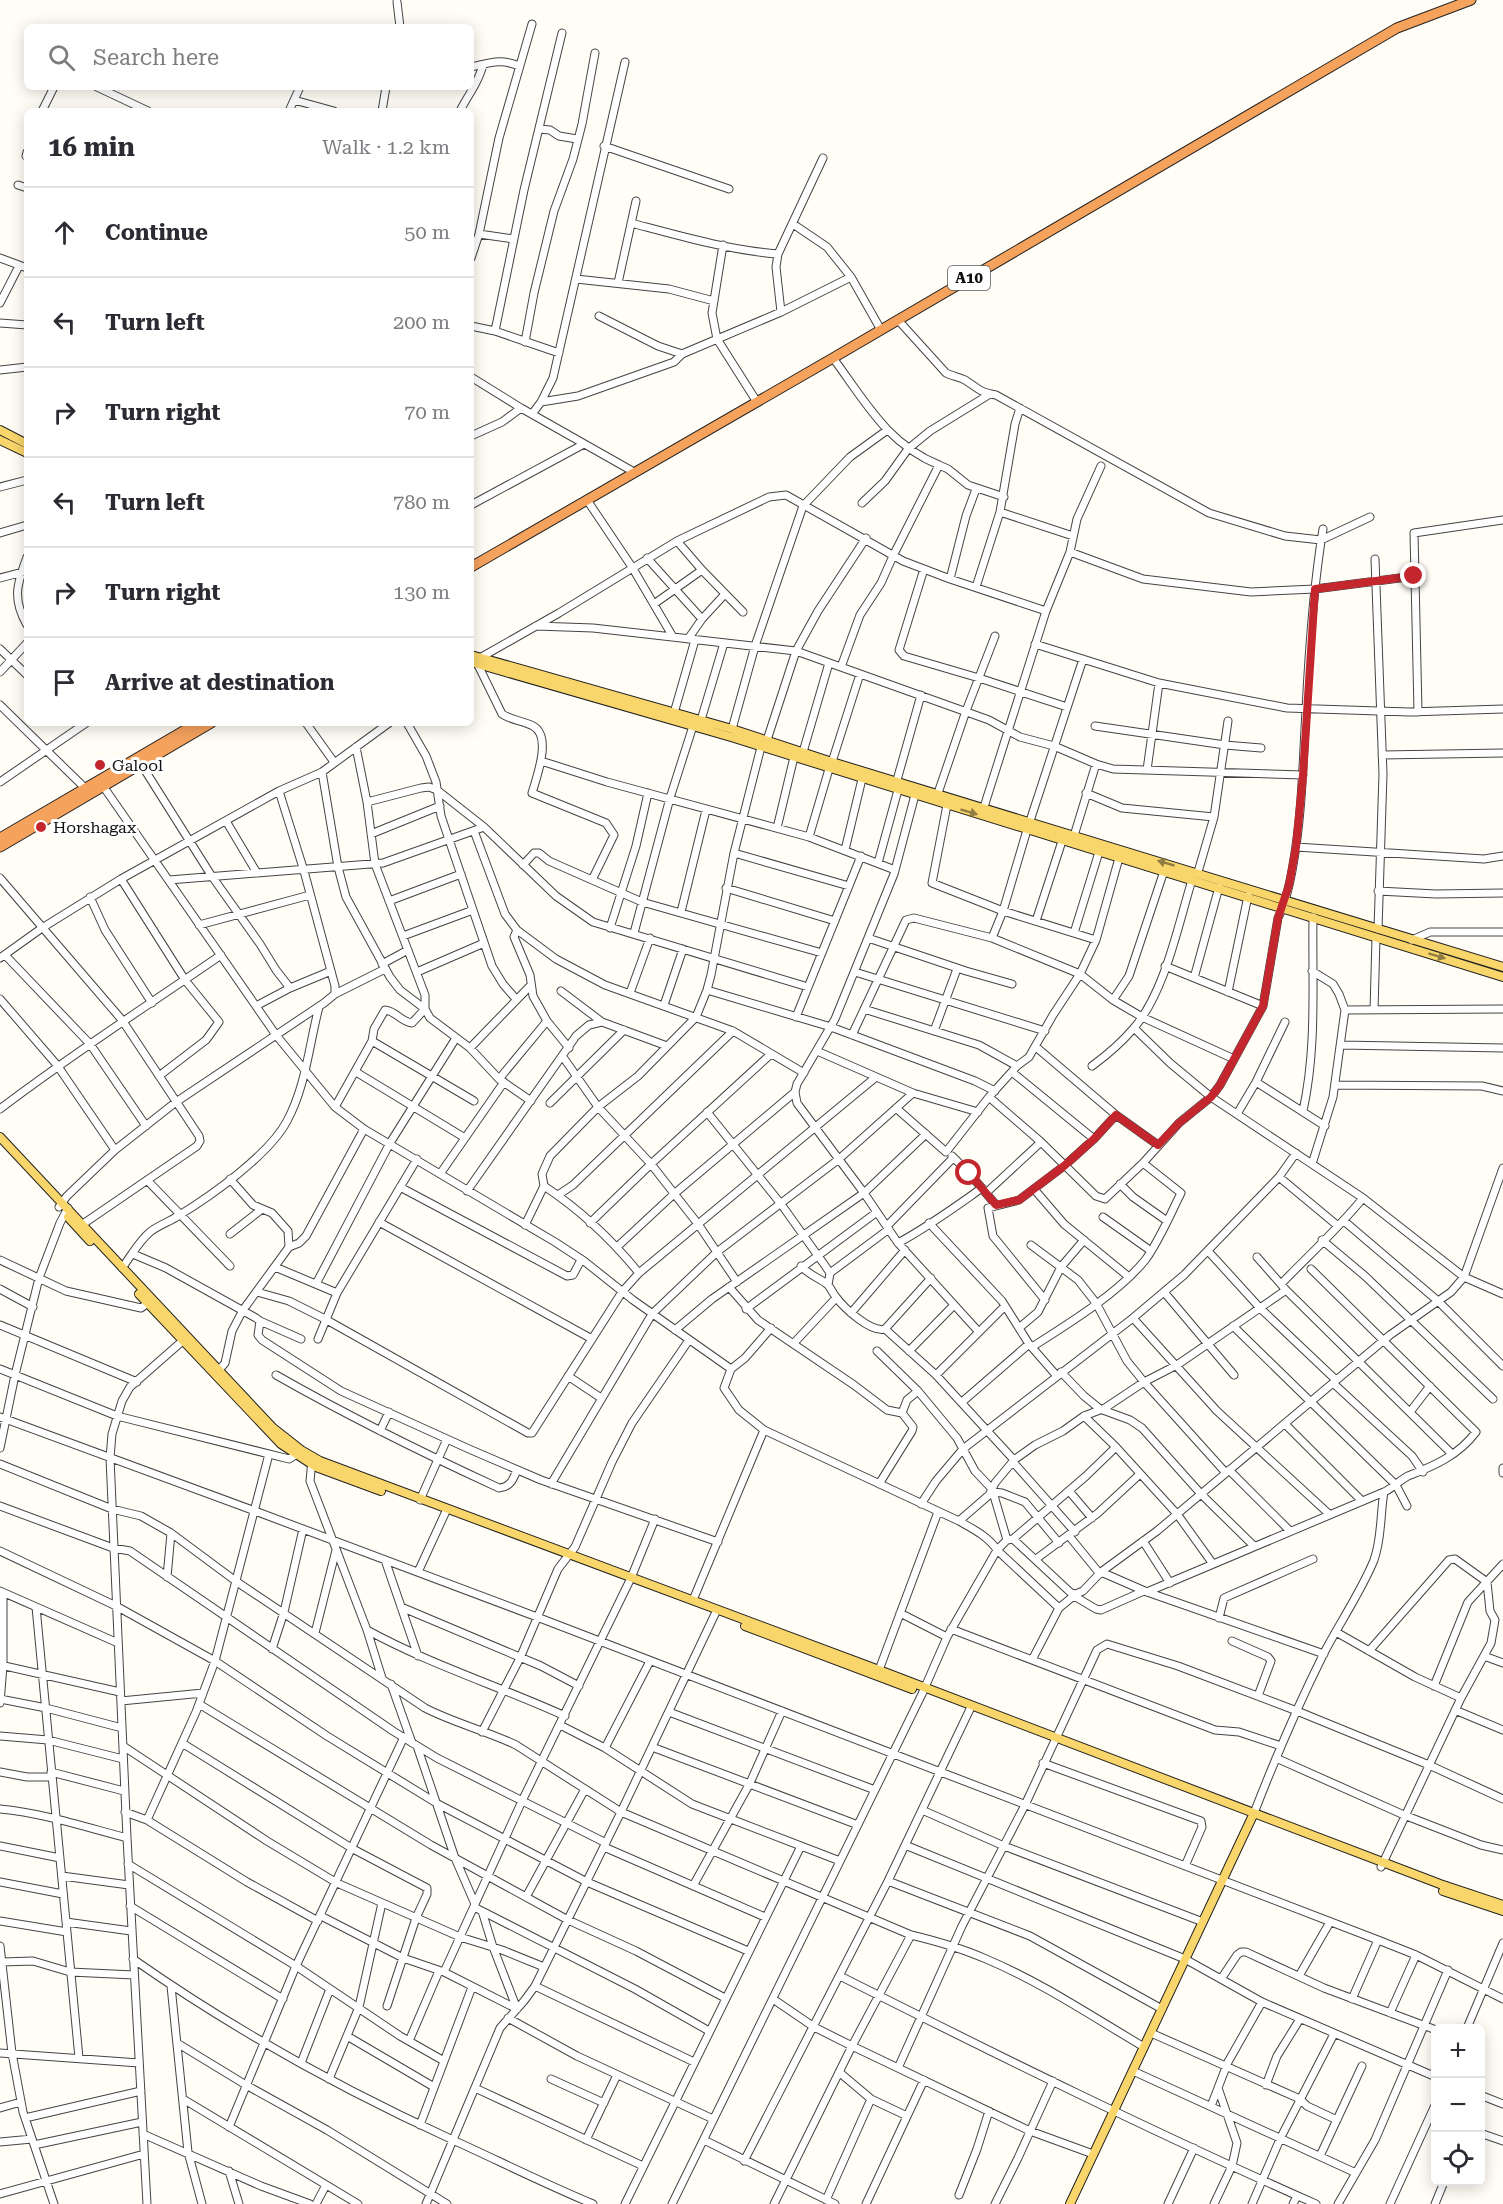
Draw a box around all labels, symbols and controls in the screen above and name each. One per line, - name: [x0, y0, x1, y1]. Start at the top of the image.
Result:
- search box: [24, 24, 474, 90]
- icon: search: [45, 41, 78, 74]
- text: Search here: [93, 45, 219, 70]
- text: 16 min: [48, 132, 135, 162]
- text: Walk · 1.2 km: [322, 135, 450, 159]
- icon: ahead: [48, 216, 81, 249]
- text: Continue: [105, 220, 208, 245]
- text: 50 m: [404, 220, 450, 244]
- road number: A10: [948, 266, 990, 290]
- icon: left: [48, 306, 81, 339]
- text: Turn left: [105, 310, 205, 335]
- text: 200 m: [393, 310, 450, 334]
- icon: right: [48, 396, 81, 429]
- text: Turn right: [105, 400, 220, 425]
- text: 70 m: [404, 400, 450, 424]
- icon: left: [48, 486, 81, 519]
- text: Turn left: [105, 490, 205, 515]
- text: 780 m: [393, 490, 450, 514]
- route end: [1400, 562, 1426, 588]
- icon: right: [48, 576, 81, 609]
- text: Turn right: [105, 580, 220, 605]
- text: 130 m: [393, 580, 450, 604]
- icon: arrive: [48, 666, 81, 699]
- text: Arrive at destination: [105, 670, 334, 695]
- place label: Galool: [112, 756, 163, 775]
- marker: Galool: [93, 758, 107, 772]
- one-way arrow: [960, 808, 978, 817]
- place label: Horshagax: [53, 818, 137, 837]
- marker: Horshagax: [34, 820, 48, 834]
- one-way arrow: [1157, 858, 1175, 867]
- one-way arrow: [1428, 952, 1446, 961]
- route start: [955, 1159, 981, 1185]
- map controls: [1431, 2024, 1485, 2186]
- button: +: [1431, 2024, 1485, 2078]
- button: −: [1431, 2078, 1485, 2132]
- button: locate: [1431, 2132, 1485, 2186]

